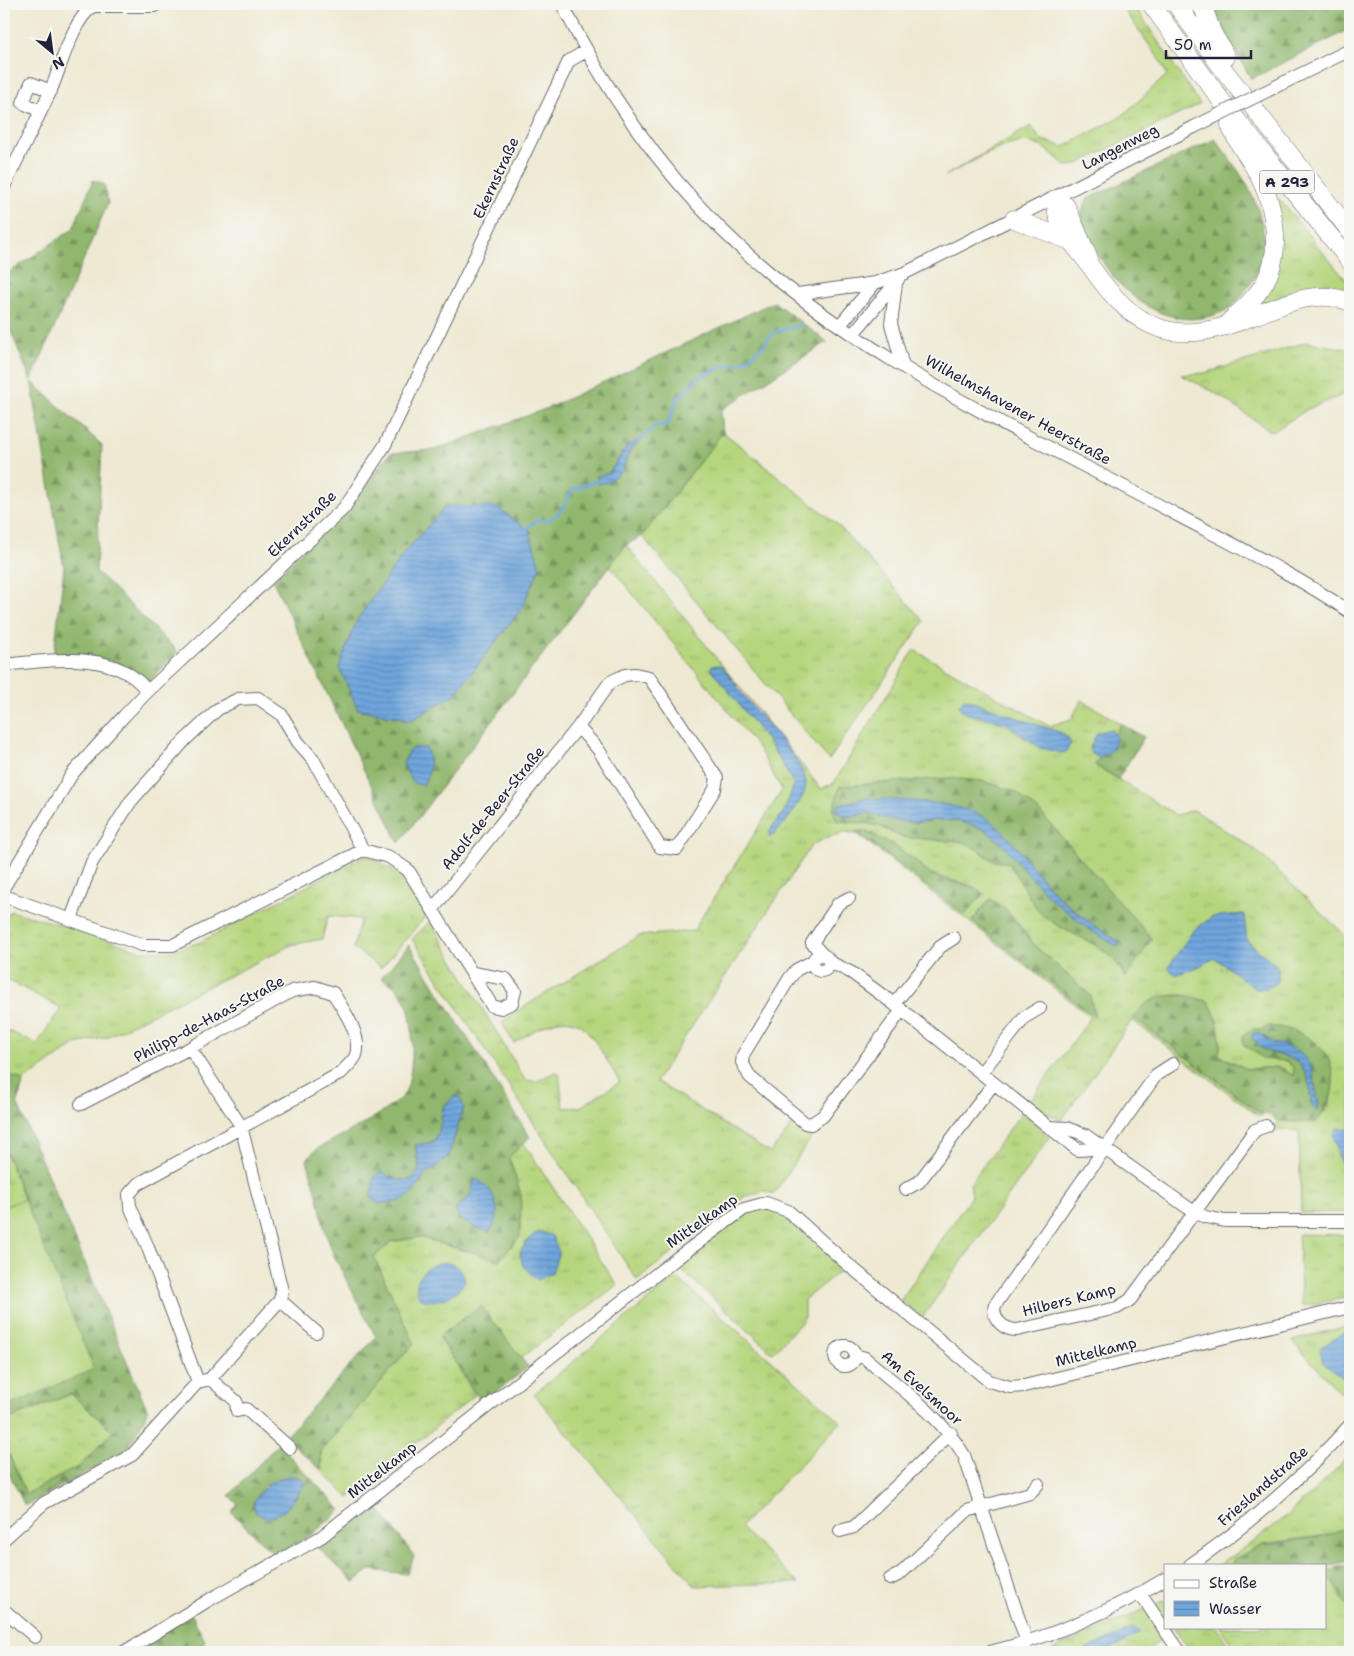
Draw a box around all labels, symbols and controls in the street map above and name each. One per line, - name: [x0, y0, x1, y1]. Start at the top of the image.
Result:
- north arrow: [28, 28, 78, 78]
- scale bar: [1166, 28, 1252, 60]
- text: 50 m: [1174, 35, 1212, 55]
- text: N: [49, 53, 68, 74]
- street label: Langenweg: [1078, 119, 1162, 175]
- street label: Ekernstraße: [468, 134, 524, 222]
- road number: A 293: [1260, 170, 1314, 193]
- street label: Wilhelmshavener Heerstraße: [921, 350, 1115, 470]
- street label: Ekernstraße: [263, 486, 341, 562]
- street label: Adolf-de-Beer-Straße: [437, 742, 549, 874]
- street label: Philipp-de-Haas-Straße: [130, 971, 288, 1067]
- street label: Mittelkamp: [662, 1189, 742, 1253]
- street label: Hilbers Kamp: [1020, 1279, 1118, 1321]
- street label: Mittelkamp: [1053, 1332, 1139, 1372]
- street label: Am Evelsmoor: [877, 1346, 967, 1430]
- street label: Mittelkamp: [343, 1437, 421, 1503]
- street label: Frieslandstraße: [1214, 1441, 1312, 1531]
- legend: [1164, 1564, 1326, 1628]
- text: Straße: [1209, 1573, 1257, 1593]
- text: Wasser: [1209, 1599, 1262, 1619]

